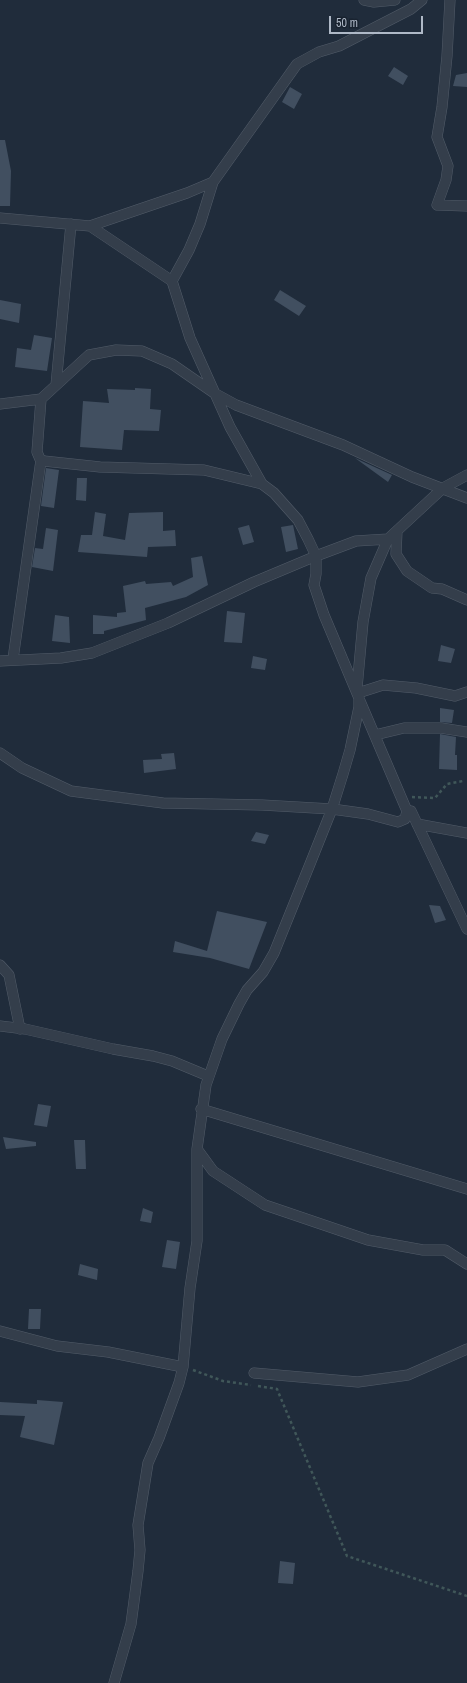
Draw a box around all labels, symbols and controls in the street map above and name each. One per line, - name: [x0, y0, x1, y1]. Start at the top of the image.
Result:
- scale bar: [331, 8, 425, 34]
- text: 50 m: [336, 15, 358, 31]

